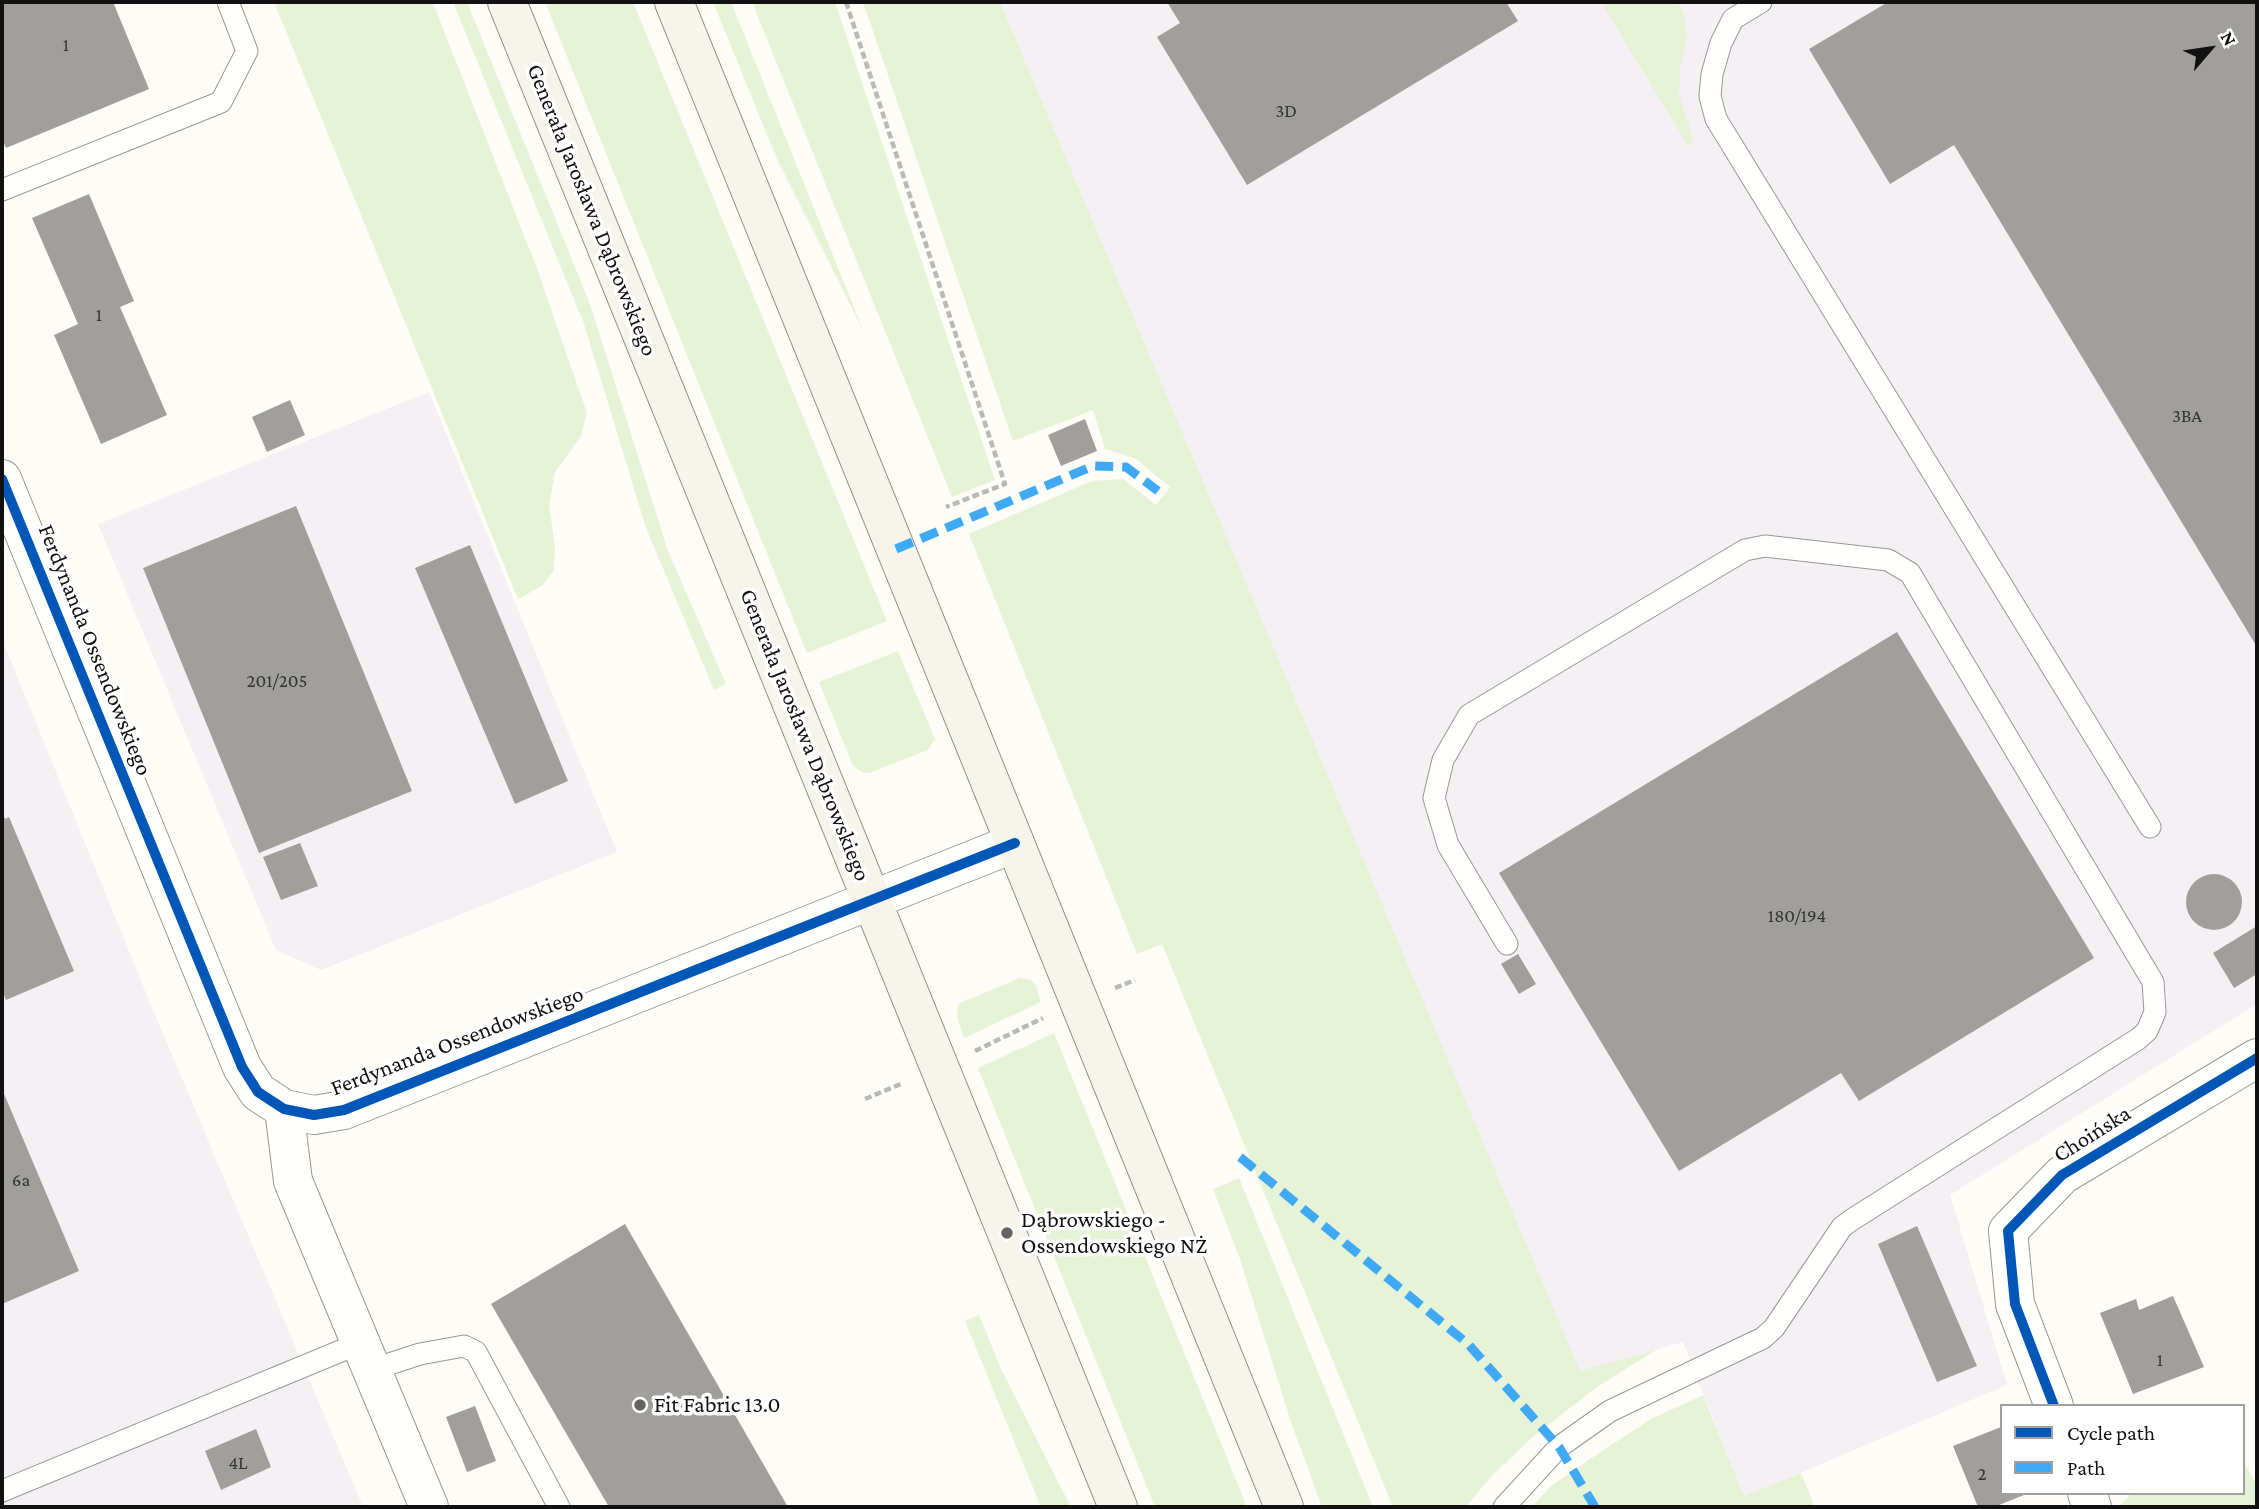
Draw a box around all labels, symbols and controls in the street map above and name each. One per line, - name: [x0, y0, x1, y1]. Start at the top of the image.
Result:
- north arrow: [2175, 14, 2245, 84]
- text: N: [2216, 28, 2241, 49]
- house number: 1: [63, 34, 69, 56]
- street label: Generała Jarosława Dąbrowskiego: [521, 60, 663, 360]
- house number: 3D: [1275, 100, 1297, 122]
- house number: 1: [96, 304, 102, 326]
- house number: 3BA: [2172, 405, 2202, 427]
- street label: Ferdynanda Ossendowskiego: [32, 520, 158, 780]
- street label: Generała Jarosława Dąbrowskiego: [734, 585, 876, 885]
- house number: 201/205: [247, 670, 307, 692]
- house number: 180/194: [1768, 905, 1826, 927]
- street label: Ferdynanda Ossendowskiego: [327, 980, 587, 1102]
- street label: Choińska: [2048, 1099, 2136, 1169]
- house number: 6a: [12, 1169, 30, 1191]
- place label: Dąbrowskiego - Ossendowskiego NŻ: [1021, 1206, 1207, 1260]
- marker: Dąbrowskiego - Ossendowskiego NŻ: [999, 1225, 1015, 1241]
- house number: 1: [2157, 1349, 2163, 1371]
- place label: Fit Fabric 13.0: [654, 1391, 781, 1419]
- marker: Fit Fabric 13.0: [632, 1397, 648, 1413]
- legend: [2000, 1404, 2245, 1495]
- text: Cycle path: [2067, 1421, 2155, 1445]
- house number: 4L: [228, 1452, 248, 1474]
- text: Path: [2067, 1456, 2105, 1480]
- house number: 2: [1977, 1463, 1987, 1485]

